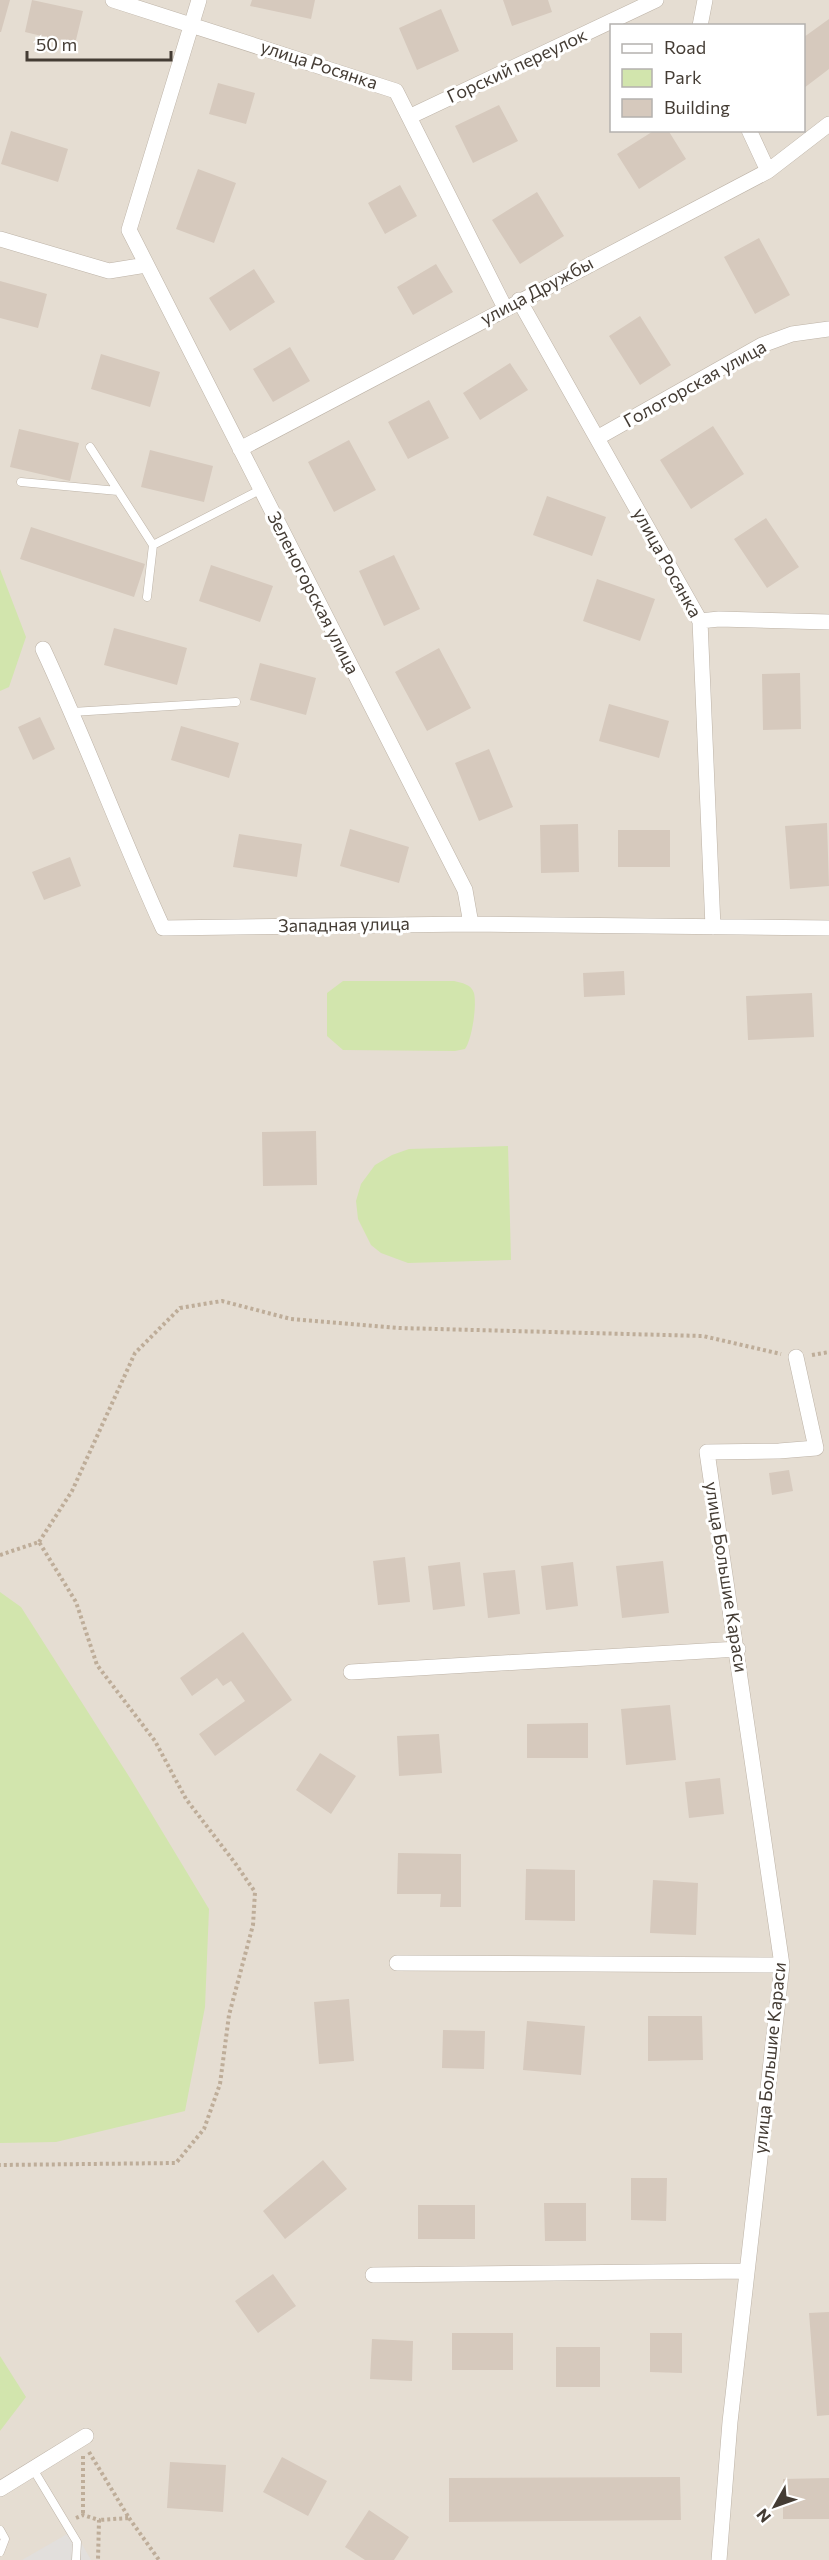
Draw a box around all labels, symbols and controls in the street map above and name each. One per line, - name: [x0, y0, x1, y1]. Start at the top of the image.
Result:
- street label: Горский переулок: [443, 23, 590, 107]
- scale bar: [27, 24, 171, 62]
- legend: [610, 24, 805, 132]
- text: 50 m: [36, 33, 77, 55]
- street label: улица Росянка: [258, 35, 381, 93]
- text: Road: [664, 36, 706, 58]
- text: Park: [664, 66, 702, 88]
- text: Building: [664, 96, 730, 118]
- street label: улица Дружбы: [476, 251, 597, 329]
- street label: Гологорская улица: [619, 335, 770, 431]
- street label: улица Росянка: [629, 504, 707, 621]
- street label: Зеленогорская улица: [263, 507, 364, 678]
- street label: Западная улица: [278, 912, 410, 936]
- street label: улица Большие Караси: [701, 1480, 753, 1674]
- street label: улица Большие Караси: [748, 1961, 790, 2155]
- north arrow: [745, 2476, 805, 2536]
- text: N: [752, 2505, 774, 2527]

